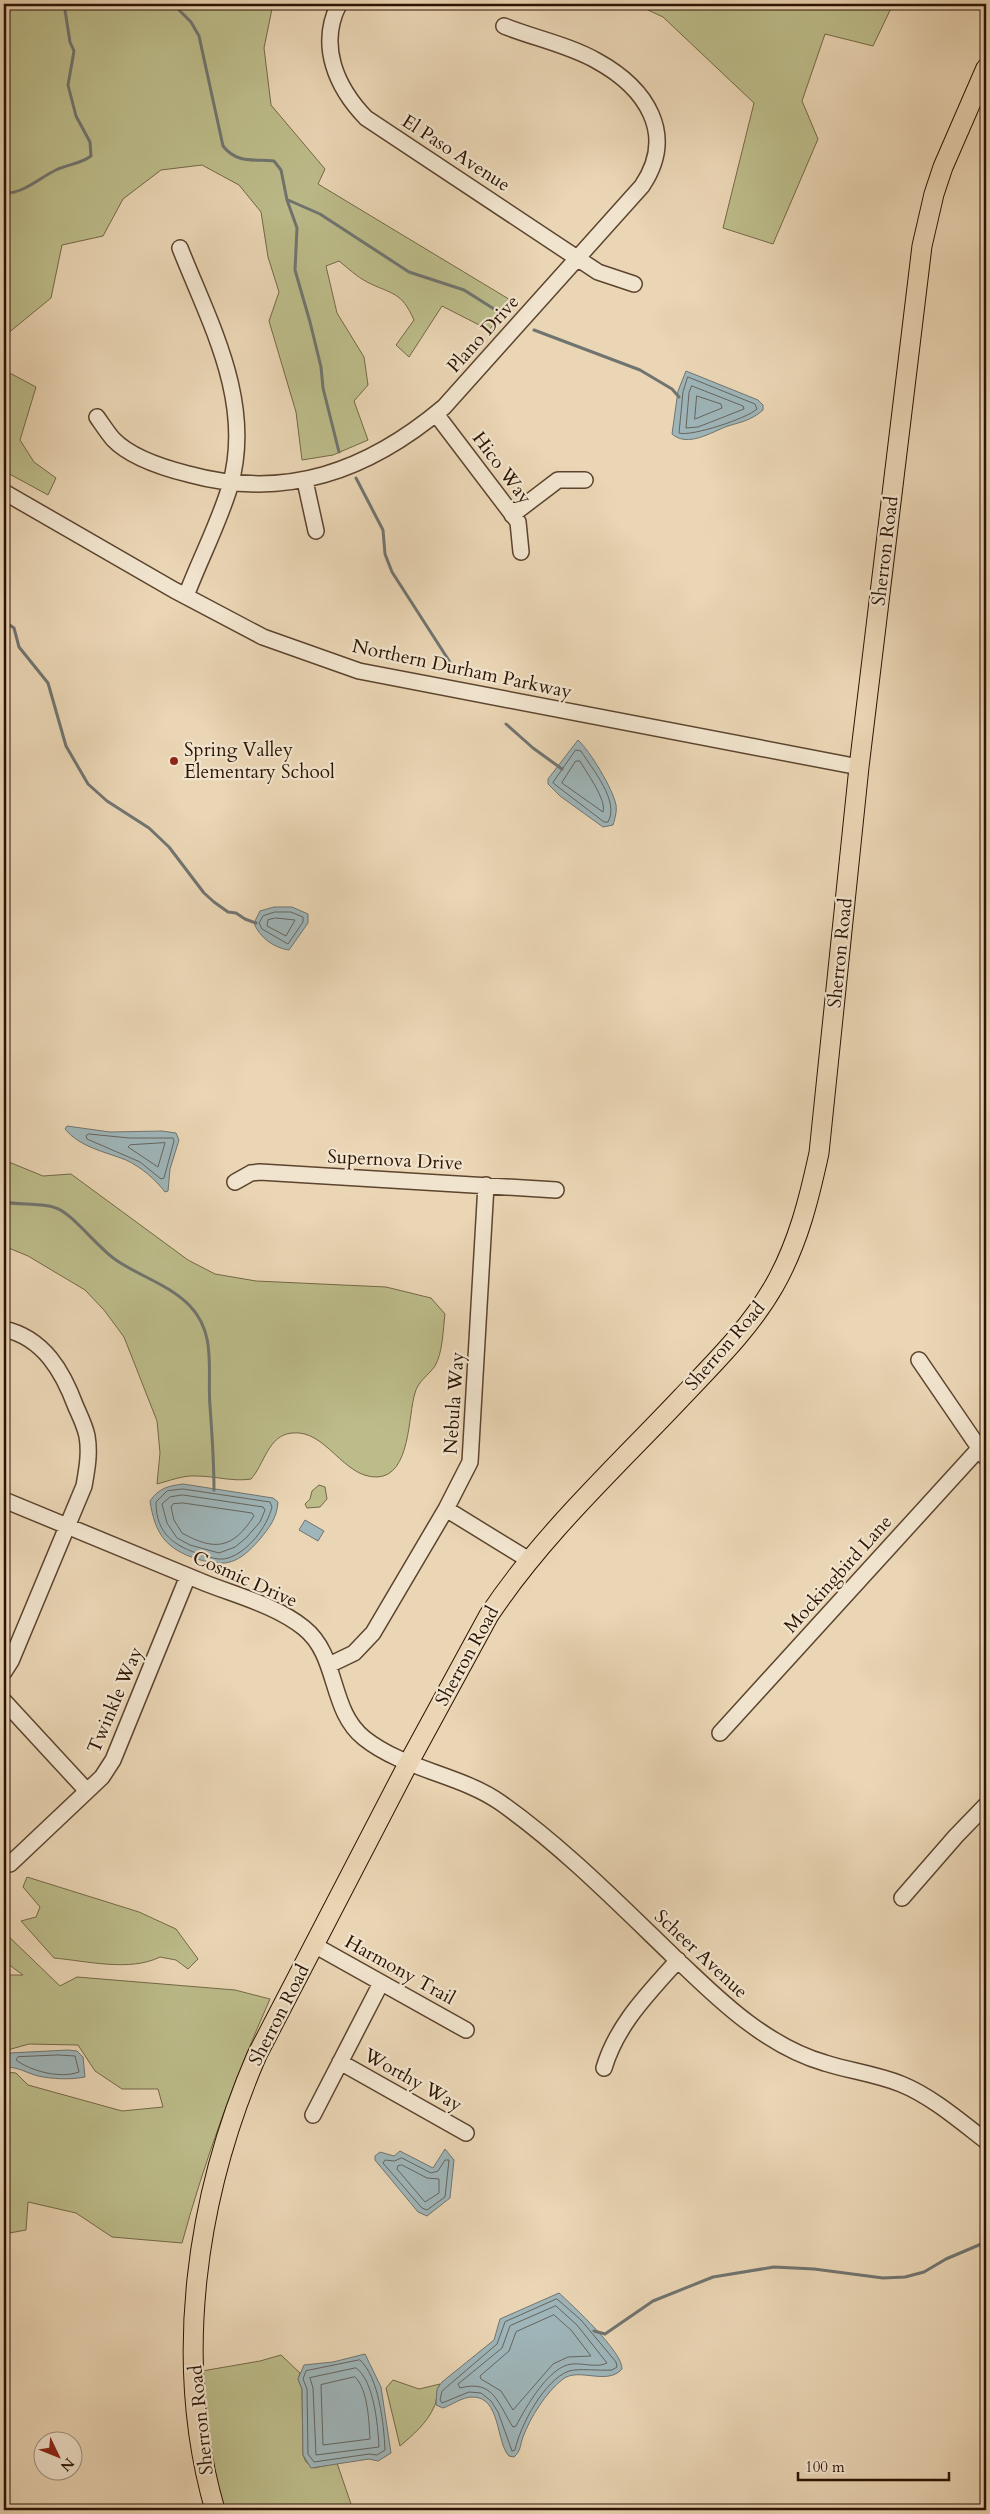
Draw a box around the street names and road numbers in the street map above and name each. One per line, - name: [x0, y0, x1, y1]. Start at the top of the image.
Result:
- street label: El Paso Avenue: [397, 108, 515, 198]
- street label: Plano Drive: [441, 289, 525, 379]
- street label: Hico Way: [466, 426, 538, 510]
- street label: Sherron Road: [865, 495, 905, 607]
- street label: Northern Durham Parkway: [350, 633, 574, 705]
- street label: Sherron Road: [821, 897, 859, 1009]
- street label: Supernova Drive: [327, 1143, 463, 1177]
- street label: Sherron Road: [679, 1296, 771, 1396]
- street label: Nebula Way: [437, 1351, 471, 1455]
- street label: Mockingbird Lane: [778, 1509, 898, 1639]
- street label: Cosmic Drive: [188, 1544, 302, 1614]
- street label: Sherron Road: [429, 1601, 505, 1711]
- street label: Twinkle Way: [81, 1643, 149, 1757]
- street label: Scheer Avenue: [648, 1904, 754, 2004]
- street label: Harmony Trail: [340, 1929, 460, 2011]
- street label: Sherron Road: [242, 1960, 316, 2070]
- street label: Worthy Way: [358, 2042, 467, 2118]
- street label: Sherron Road: [182, 2364, 220, 2476]

